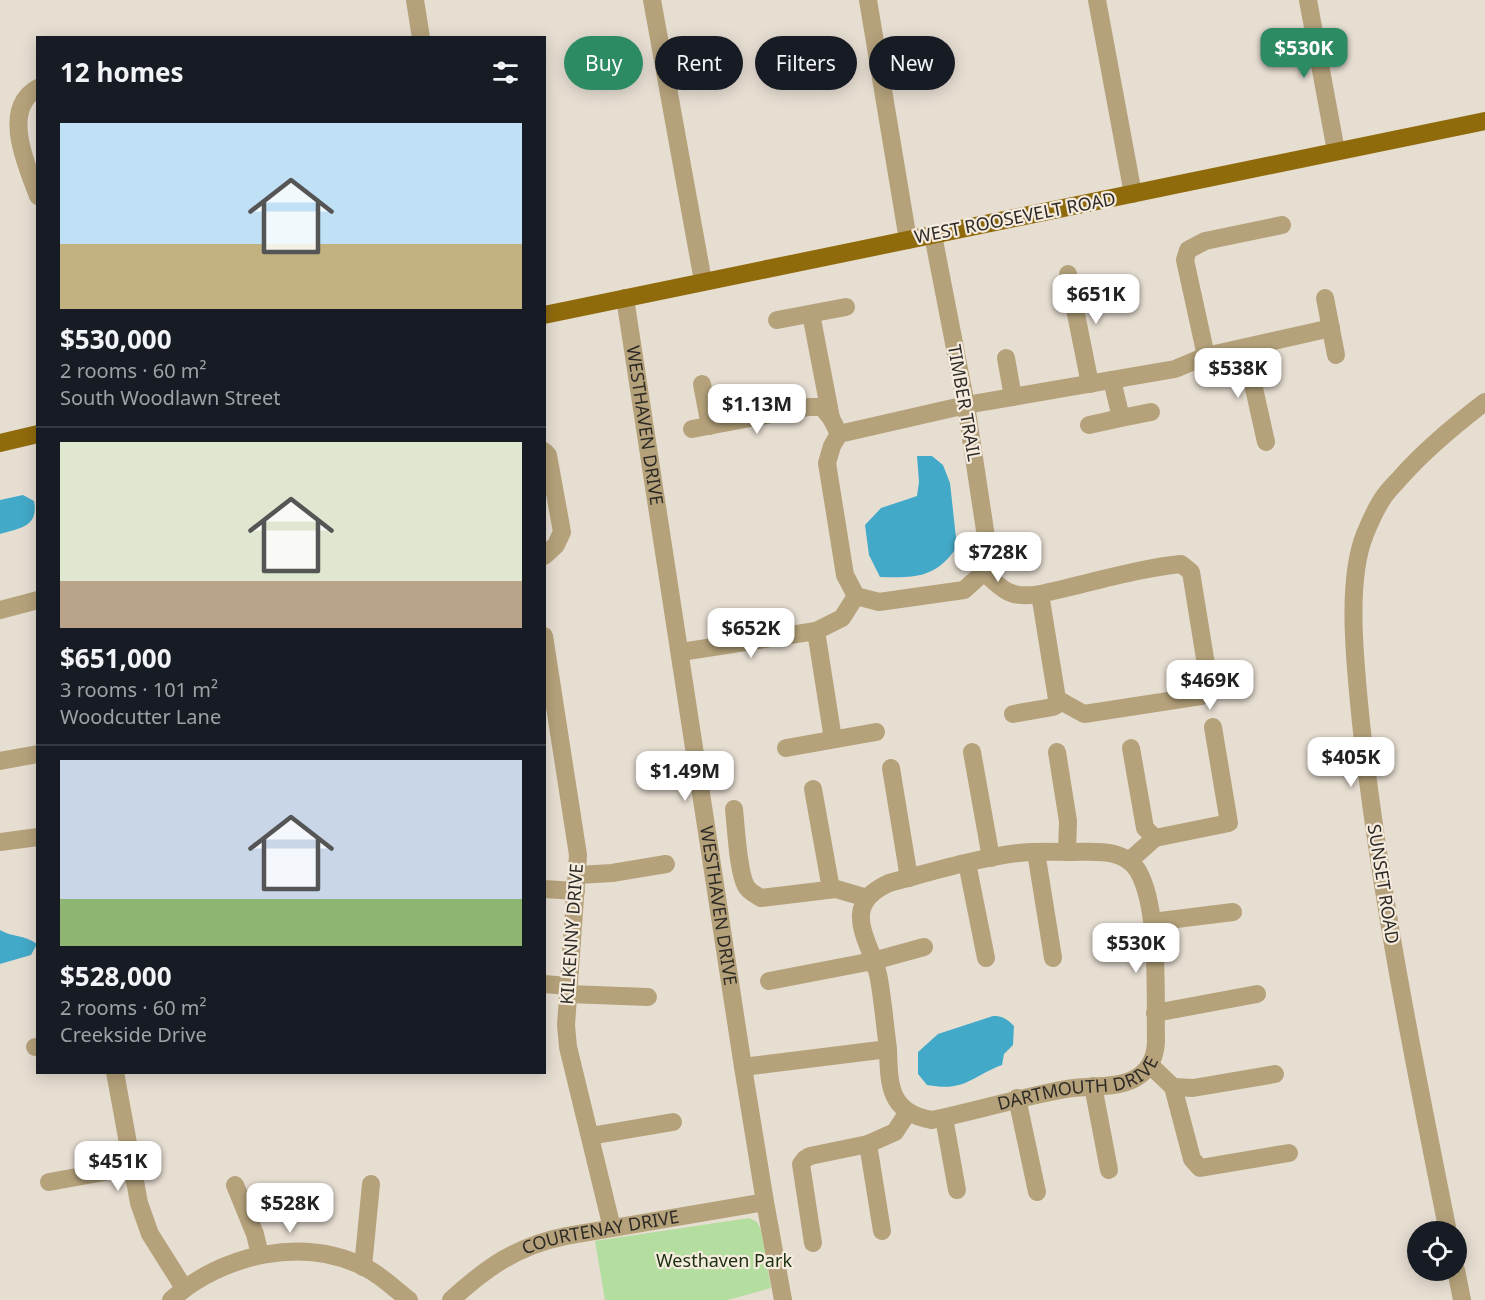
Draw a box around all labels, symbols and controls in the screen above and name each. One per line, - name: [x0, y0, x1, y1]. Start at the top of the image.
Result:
- pin: $530K: [1262, 28, 1346, 79]
- text: $530K: [1274, 34, 1334, 61]
- chip: Buy: [564, 36, 643, 90]
- chip: Rent: [655, 36, 743, 90]
- chip: Filters: [755, 36, 857, 90]
- chip: New: [869, 36, 955, 90]
- text: 12 homes: [60, 54, 184, 90]
- icon: filters: [489, 56, 522, 89]
- icon: home: [237, 162, 345, 270]
- street label: WEST ROOSEVELT ROAD: [912, 186, 1118, 248]
- pin: $651K: [1054, 274, 1138, 325]
- text: $651K: [1066, 280, 1126, 307]
- text: $530,000: [60, 321, 172, 357]
- street label: TIMBER TRAIL: [943, 343, 987, 463]
- street label: WESTHAVEN DRIVE: [621, 344, 670, 507]
- pin: $538K: [1196, 348, 1280, 399]
- text: $538K: [1208, 354, 1268, 381]
- text: 2 rooms · 60 m²: [60, 357, 207, 384]
- text: South Woodlawn Street: [60, 384, 280, 411]
- pin: $1.13M: [708, 384, 806, 435]
- text: $1.13M: [722, 390, 792, 417]
- icon: home: [237, 481, 345, 589]
- pin: $728K: [956, 532, 1040, 583]
- text: $728K: [968, 538, 1028, 565]
- pin: $652K: [709, 608, 793, 659]
- text: $652K: [721, 614, 781, 641]
- text: $651,000: [60, 640, 172, 676]
- pin: $469K: [1168, 660, 1252, 711]
- text: $469K: [1180, 666, 1240, 693]
- text: 3 rooms · 101 m²: [60, 676, 218, 703]
- text: Woodcutter Lane: [60, 703, 221, 730]
- pin: $405K: [1309, 737, 1393, 788]
- text: $405K: [1321, 743, 1381, 770]
- pin: $1.49M: [636, 751, 734, 802]
- text: $1.49M: [650, 757, 720, 784]
- icon: home: [237, 799, 345, 907]
- street label: SUNSET ROAD: [1363, 822, 1405, 945]
- street label: WESTHAVEN DRIVE: [695, 824, 743, 987]
- street label: KILKENNY DRIVE: [554, 863, 588, 1005]
- pin: $530K: [1094, 923, 1178, 974]
- text: $530K: [1106, 929, 1166, 956]
- text: $528,000: [60, 958, 172, 994]
- text: 2 rooms · 60 m²: [60, 994, 207, 1021]
- text: Creekside Drive: [60, 1021, 207, 1048]
- street label: DARTMOUTH DRIVE: [995, 1052, 1163, 1115]
- pin: $451K: [76, 1141, 160, 1192]
- text: $451K: [88, 1147, 148, 1174]
- pin: $528K: [248, 1183, 332, 1234]
- text: $528K: [260, 1189, 320, 1216]
- street label: COURTENAY DRIVE: [518, 1204, 681, 1260]
- map controls: [1407, 1221, 1467, 1281]
- button: locate: [1407, 1221, 1467, 1281]
- park label: Westhaven Park: [656, 1248, 792, 1272]

